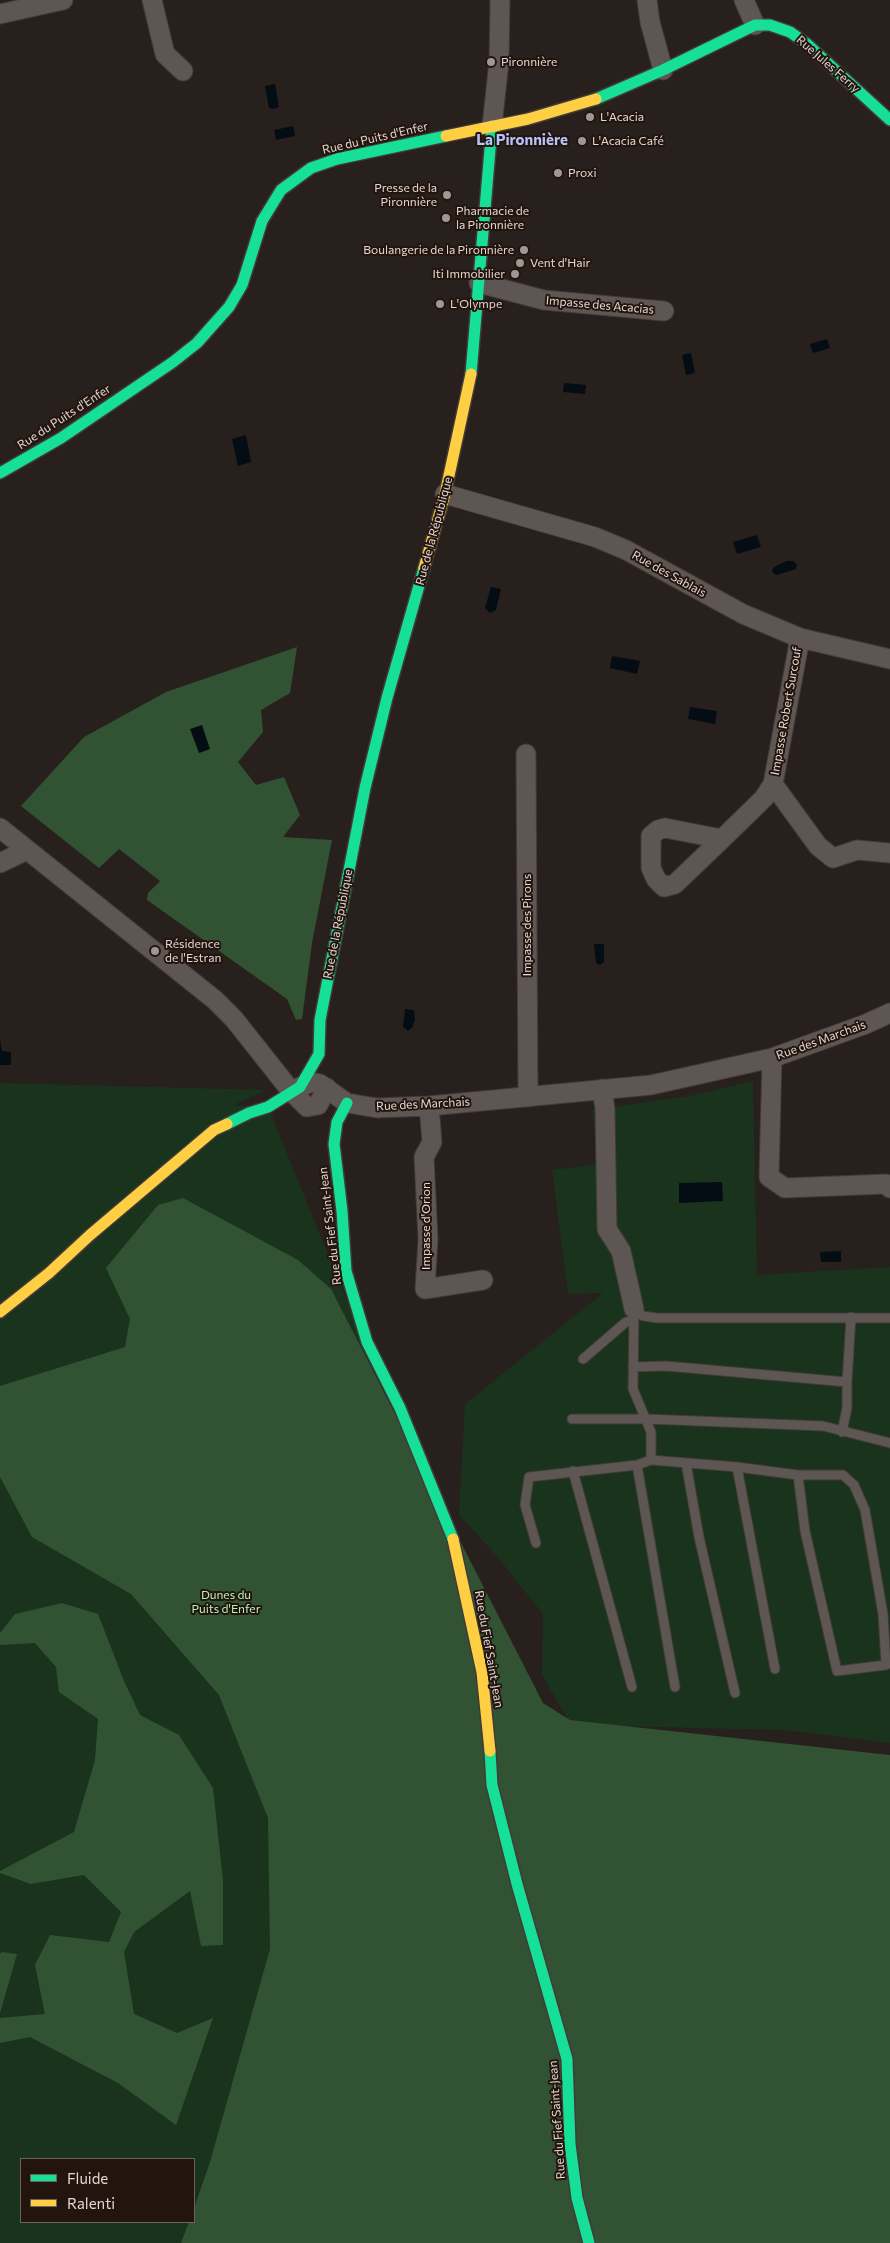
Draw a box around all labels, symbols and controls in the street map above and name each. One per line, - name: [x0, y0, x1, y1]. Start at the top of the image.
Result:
- street label: Rue Jules Ferry: [793, 33, 863, 95]
- place label: Pironnière: [501, 55, 557, 69]
- marker: Pironnière: [485, 56, 497, 68]
- place label: L'Acacia: [600, 110, 644, 124]
- marker: L'Acacia: [584, 111, 596, 123]
- street label: Rue du Puits d'Enfer: [321, 119, 429, 157]
- district label: La Pironnière: [476, 131, 568, 149]
- place label: L'Acacia Café: [592, 134, 664, 148]
- marker: L'Acacia Café: [576, 135, 588, 147]
- place label: Proxi: [568, 166, 596, 180]
- marker: Proxi: [552, 167, 564, 179]
- place label: Presse de la Pironnière: [374, 181, 437, 209]
- marker: Presse de la Pironnière: [441, 189, 453, 201]
- place label: Pharmacie de la Pironnière: [456, 204, 529, 232]
- marker: Pharmacie de la Pironnière: [440, 212, 452, 224]
- place label: Boulangerie de la Pironnière: [363, 243, 514, 257]
- marker: Boulangerie de la Pironnière: [518, 244, 530, 256]
- place label: Vent d'Hair: [530, 256, 590, 270]
- marker: Vent d'Hair: [514, 257, 526, 269]
- place label: Iti Immobilier: [432, 267, 505, 281]
- marker: Iti Immobilier: [509, 268, 521, 280]
- street label: Impasse des Acacias: [545, 293, 655, 317]
- place label: L'Olympe: [450, 297, 502, 311]
- marker: L'Olympe: [434, 298, 446, 310]
- street label: Rue du Puits d'Enfer: [15, 382, 113, 452]
- street label: Rue de la République: [413, 475, 455, 587]
- street label: Rue des Sablais: [629, 548, 709, 600]
- street label: Impasse Robert Surcouf: [768, 646, 804, 776]
- street label: Rue de la République: [320, 868, 356, 980]
- street label: Impasse des Pirons: [520, 874, 534, 976]
- place label: Résidence de l'Estran: [165, 937, 221, 965]
- marker: Résidence de l'Estran: [149, 945, 161, 957]
- street label: Rue des Marchais: [774, 1017, 868, 1063]
- street label: Rue des Marchais: [376, 1094, 470, 1114]
- street label: Rue du Fief Saint-Jean: [316, 1166, 344, 1286]
- street label: Impasse d'Orion: [419, 1182, 433, 1270]
- park label: Dunes du Puits d'Enfer: [192, 1588, 260, 1616]
- street label: Rue du Fief Saint-Jean: [472, 1589, 506, 1709]
- street label: Rue du Fief Saint-Jean: [546, 2060, 568, 2180]
- legend: [20, 2158, 195, 2223]
- text: Fluide: [67, 2169, 108, 2187]
- text: Ralenti: [67, 2194, 115, 2212]

